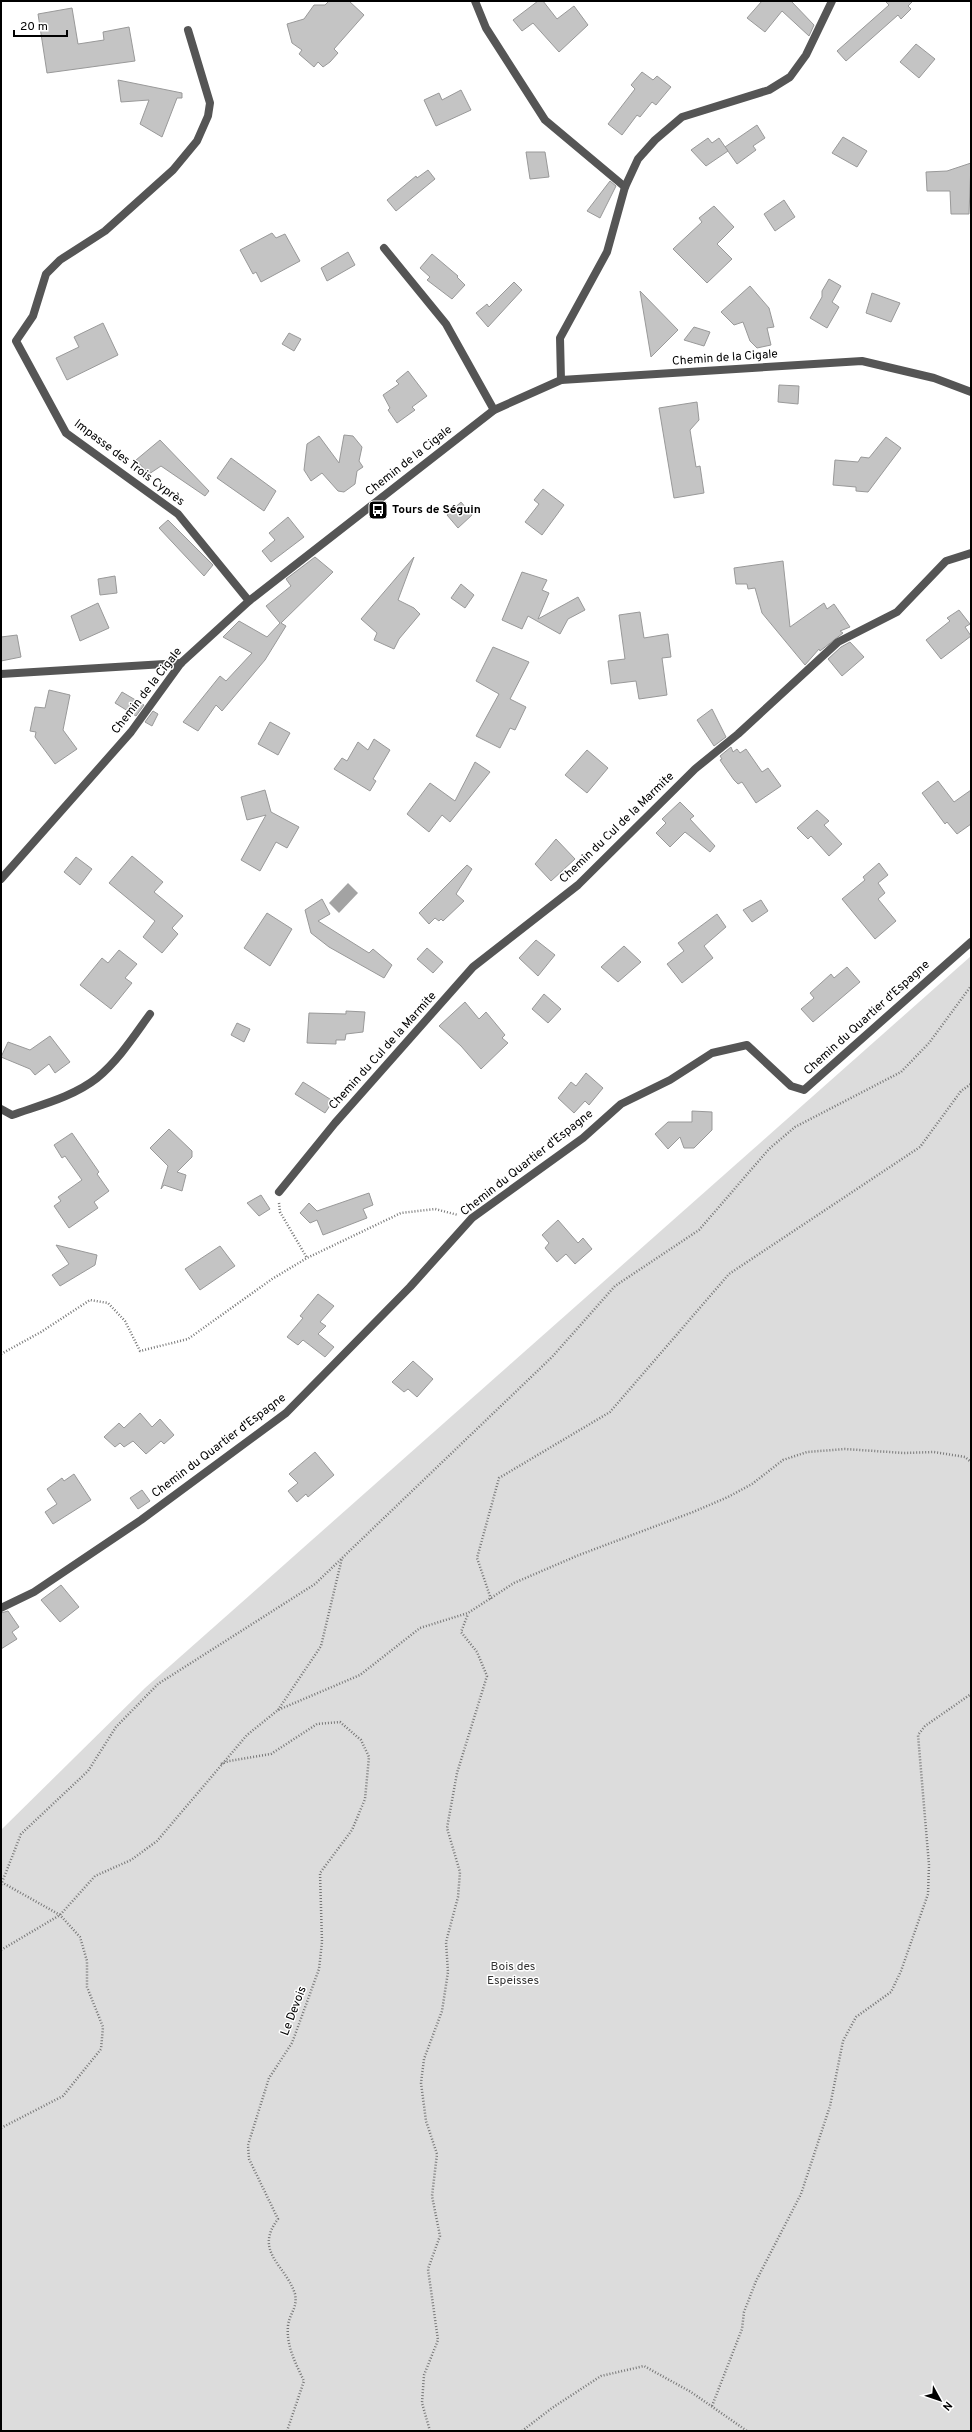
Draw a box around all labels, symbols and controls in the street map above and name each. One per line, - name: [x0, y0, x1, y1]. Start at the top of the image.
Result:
- scale bar: [14, 12, 67, 38]
- text: 20 m: [20, 19, 48, 35]
- street label: Chemin de la Cigale: [672, 346, 778, 370]
- street label: Impasse des Trois Cyprès: [70, 416, 188, 510]
- street label: Chemin de la Cigale: [362, 422, 456, 500]
- bus stop icon: Tours de Séguin: [367, 499, 389, 521]
- place label: Tours de Séguin: [392, 502, 481, 518]
- street label: Chemin de la Cigale: [108, 644, 186, 738]
- street label: Chemin du Cul de la Marmite: [556, 769, 678, 887]
- street label: Chemin du Quartier d'Espagne: [801, 957, 933, 1079]
- street label: Chemin du Cul de la Marmite: [326, 989, 440, 1113]
- street label: Chemin du Quartier d'Espagne: [457, 1106, 597, 1220]
- street label: Chemin du Quartier d'Espagne: [149, 1390, 289, 1502]
- park label: Bois des Espeisses: [487, 1959, 539, 1989]
- street label: Le Devois: [277, 1984, 311, 2038]
- north arrow: [920, 2380, 960, 2420]
- text: N: [939, 2398, 955, 2413]

